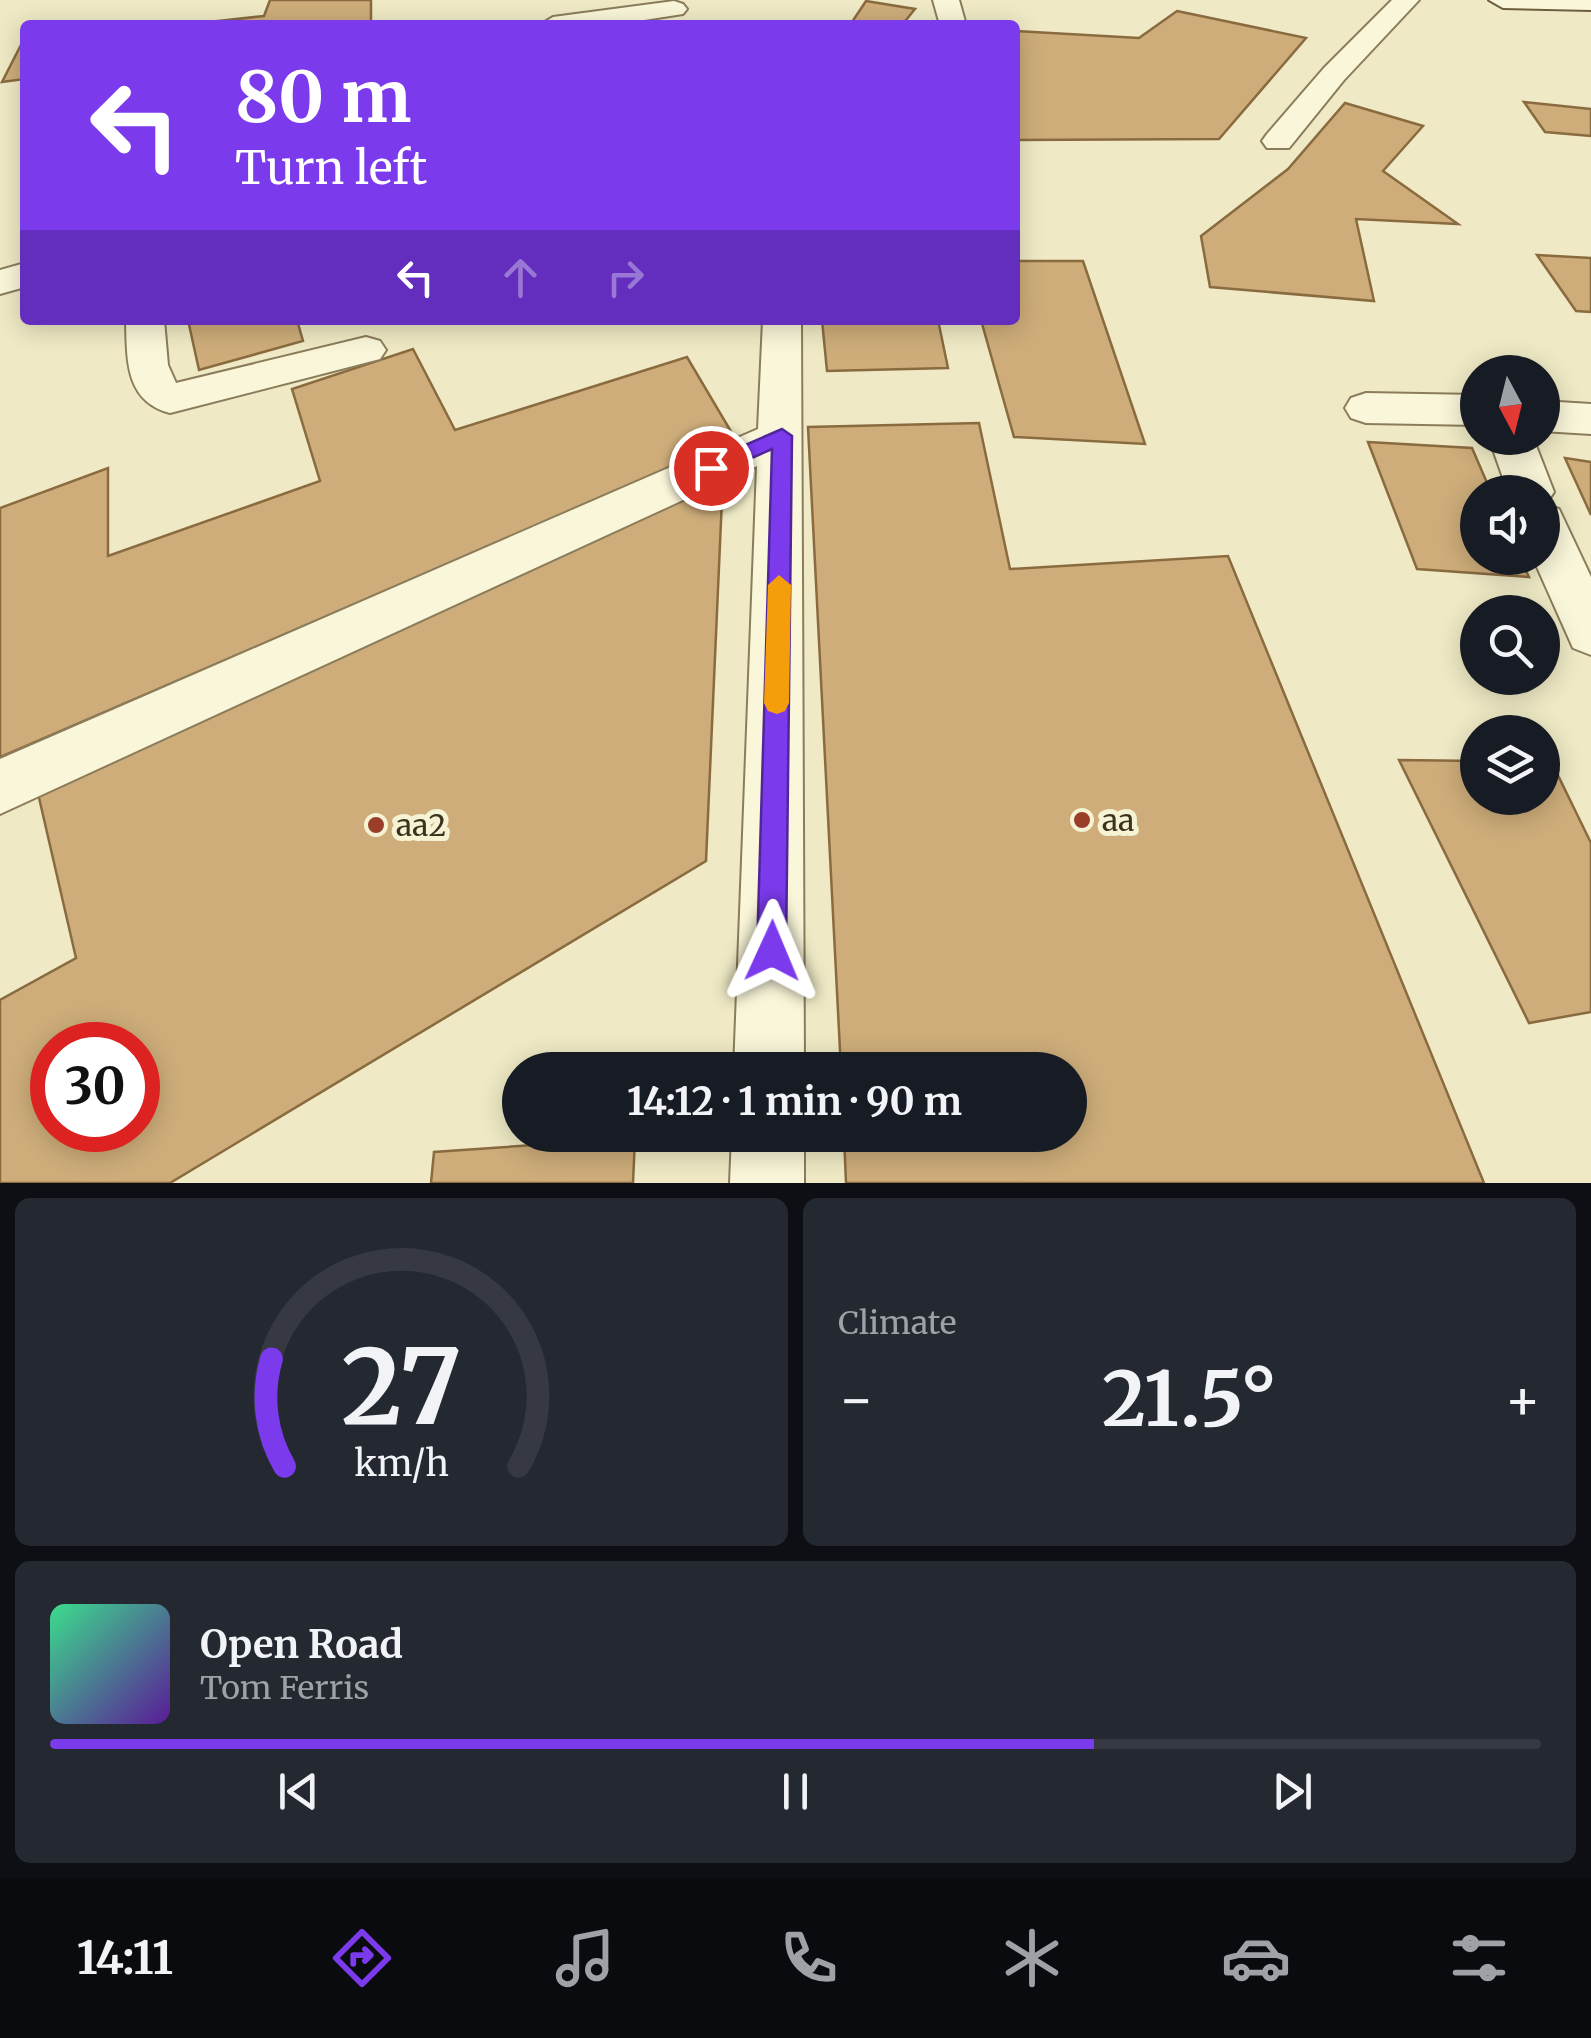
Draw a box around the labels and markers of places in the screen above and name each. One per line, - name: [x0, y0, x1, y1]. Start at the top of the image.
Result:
- pin: [669, 426, 754, 511]
- place label: aa: [1102, 801, 1134, 839]
- place label: aa2: [396, 806, 446, 844]
- marker: aa: [1071, 809, 1093, 831]
- marker: aa2: [365, 814, 387, 836]

